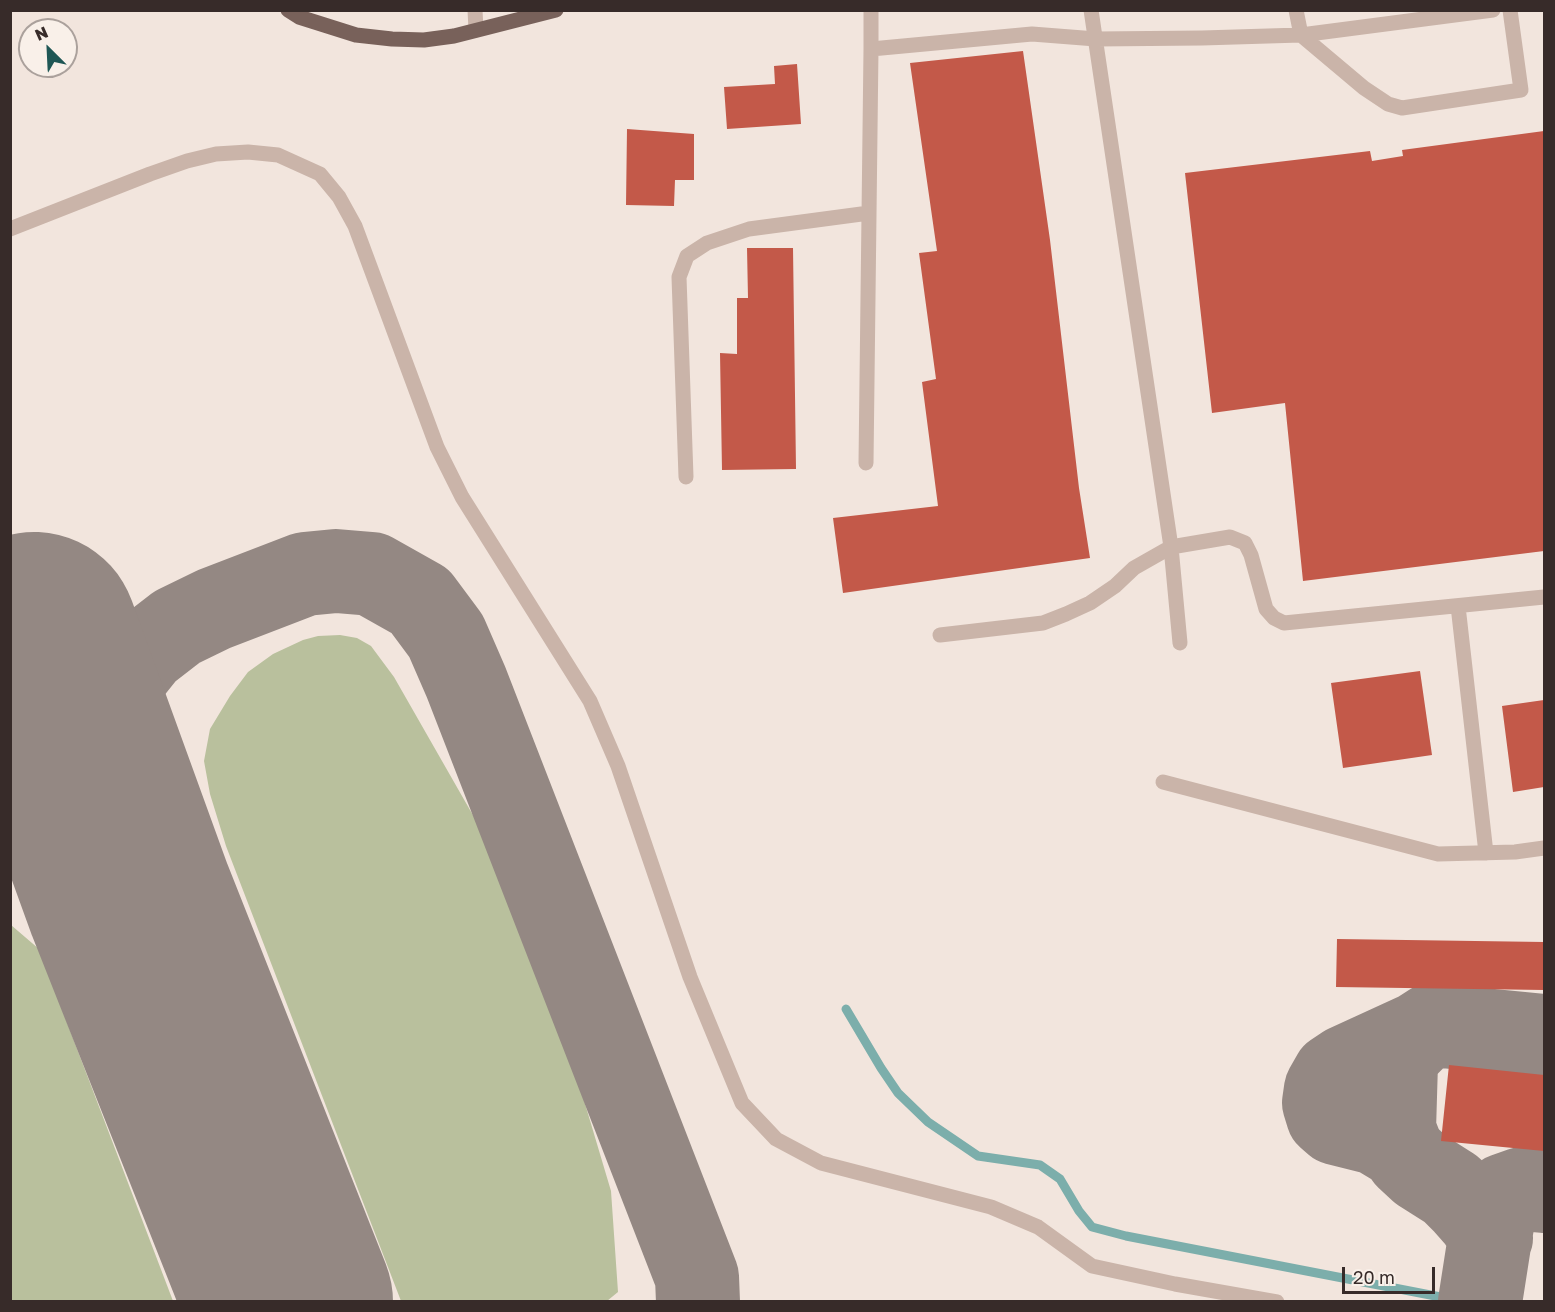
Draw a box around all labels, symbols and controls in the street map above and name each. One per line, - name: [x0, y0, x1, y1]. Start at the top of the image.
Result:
- north arrow: [18, 18, 78, 78]
- text: N: [32, 22, 51, 45]
- scale bar: [1345, 1255, 1438, 1293]
- text: 20 m: [1353, 1266, 1395, 1288]

